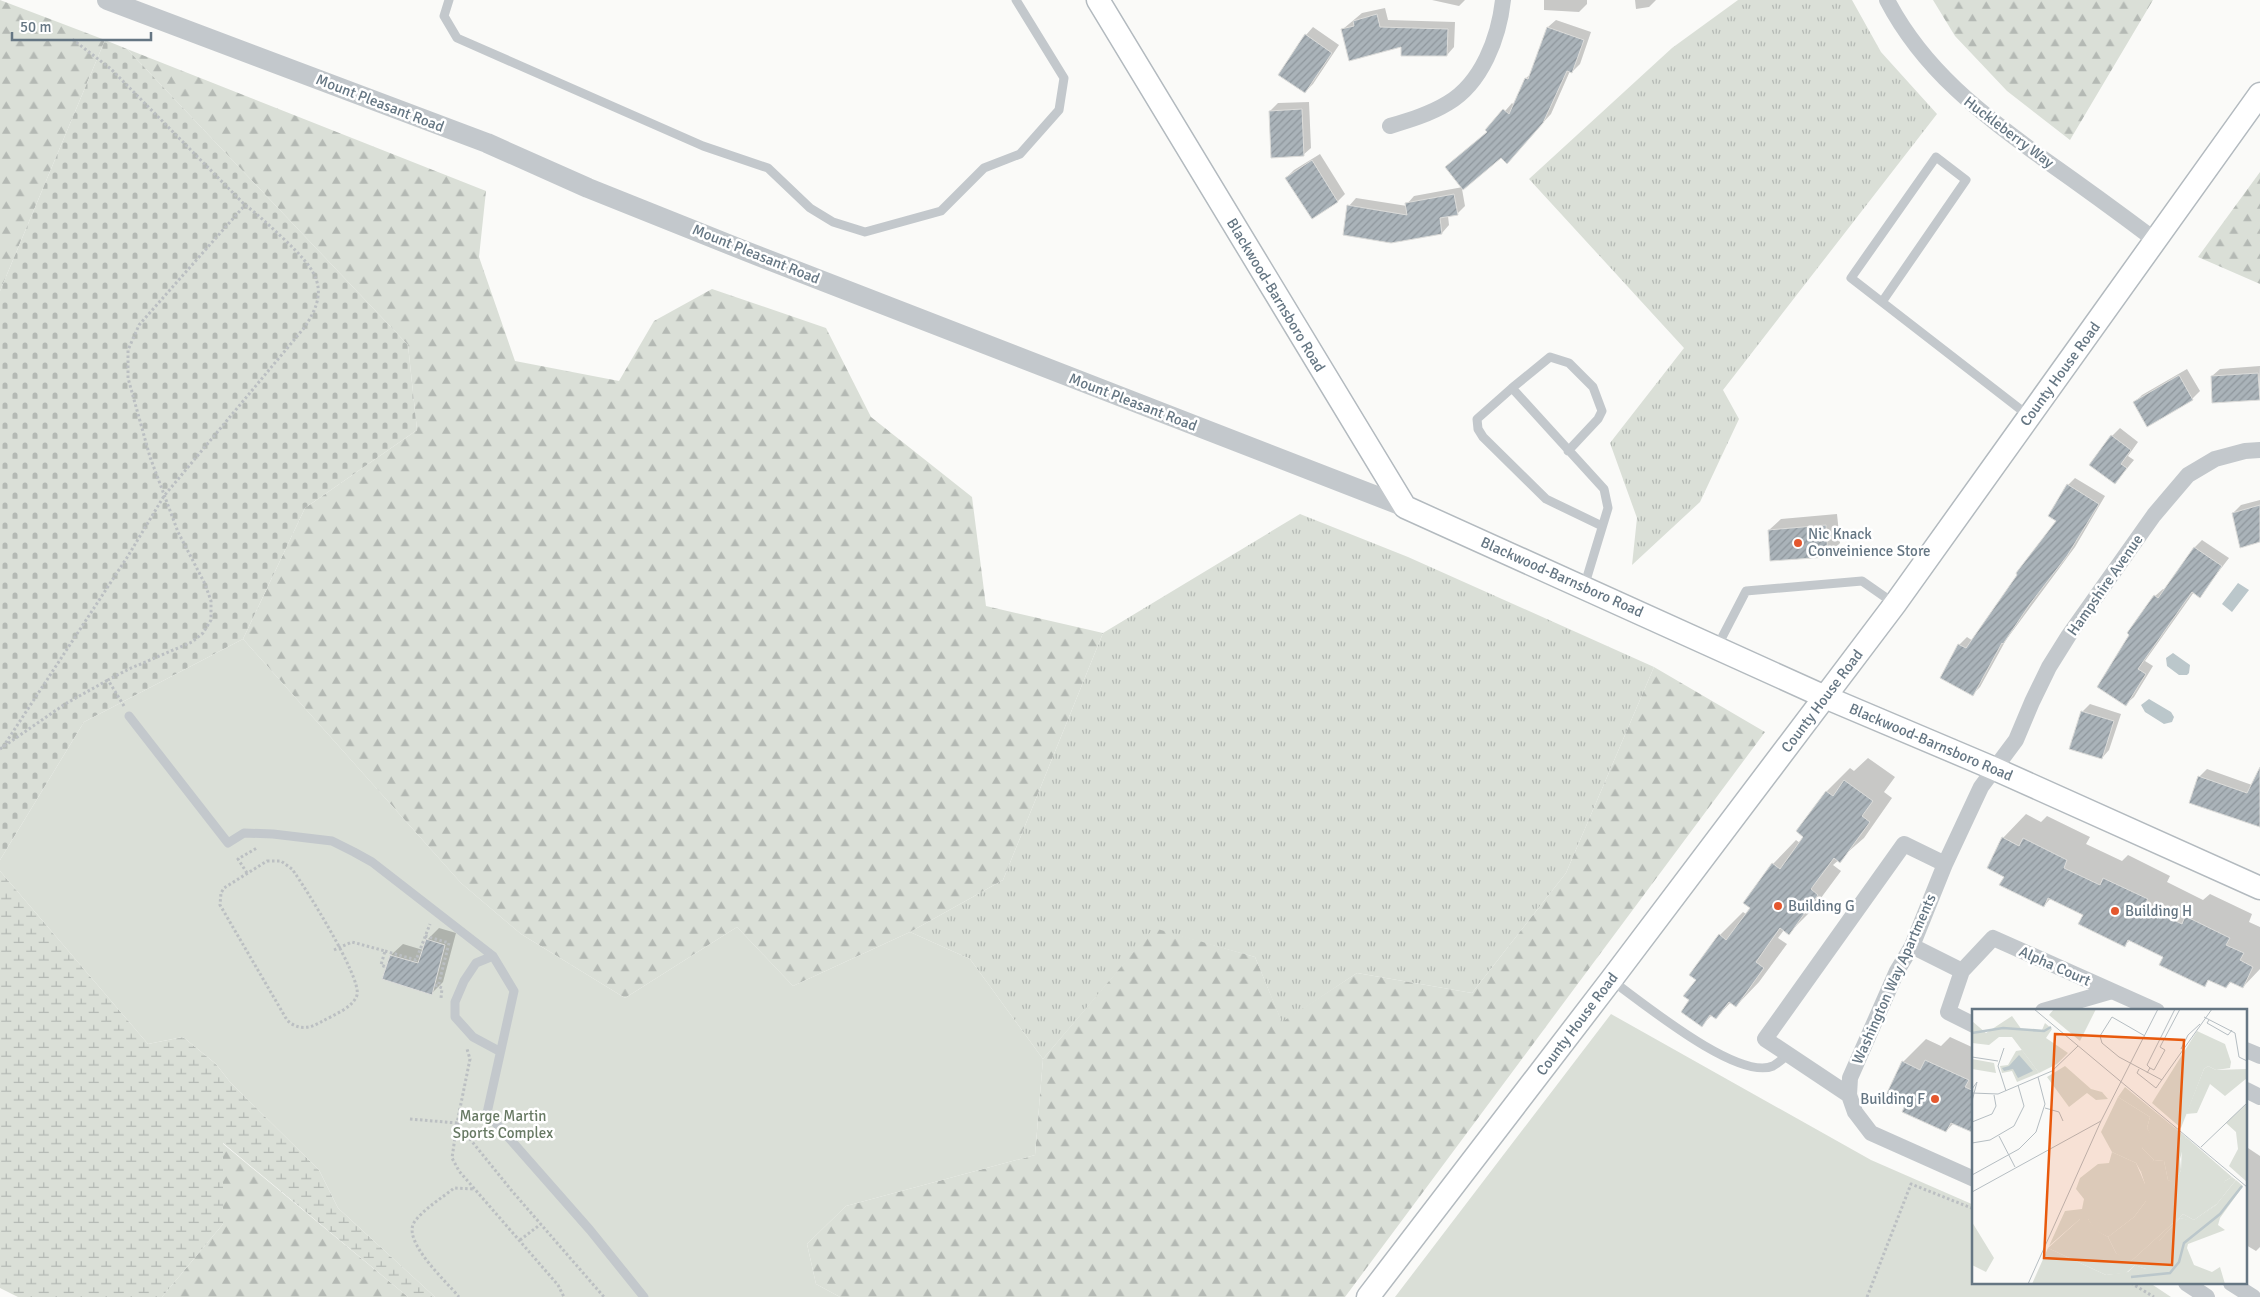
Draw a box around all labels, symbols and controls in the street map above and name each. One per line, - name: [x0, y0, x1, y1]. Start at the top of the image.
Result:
- scale bar: [12, 10, 151, 42]
- text: 50 m: [20, 18, 51, 36]
- street label: Mount Pleasant Road: [313, 70, 447, 136]
- street label: Huckleberry Way: [1960, 92, 2058, 172]
- street label: Blackwood-Barnsboro Road: [1223, 215, 1329, 375]
- street label: Mount Pleasant Road: [690, 220, 822, 288]
- street label: County House Road: [2016, 318, 2104, 430]
- street label: Mount Pleasant Road: [1066, 369, 1200, 435]
- place label: Nic Knack Conveinience Store: [1808, 525, 1931, 560]
- street label: Hampshire Avenue: [2063, 531, 2147, 639]
- street label: Blackwood-Barnsboro Road: [1478, 533, 1646, 621]
- marker: Nic Knack Conveinience Store: [1792, 537, 1804, 549]
- street label: County House Road: [1777, 646, 1867, 756]
- street label: Blackwood-Barnsboro Road: [1846, 699, 2016, 785]
- street label: Washington Way Apartments: [1848, 891, 1940, 1067]
- place label: Building G: [1788, 897, 1855, 915]
- marker: Building G: [1772, 900, 1784, 912]
- place label: Building H: [2125, 902, 2192, 920]
- marker: Building H: [2109, 905, 2121, 917]
- street label: Alpha Court: [2016, 942, 2094, 990]
- street label: County House Road: [1532, 969, 1622, 1079]
- inset map: [1972, 1009, 2248, 1284]
- place label: Building F: [1860, 1090, 1925, 1108]
- marker: Building F: [1929, 1093, 1941, 1105]
- park label: Marge Martin Sports Complex: [453, 1107, 553, 1142]

